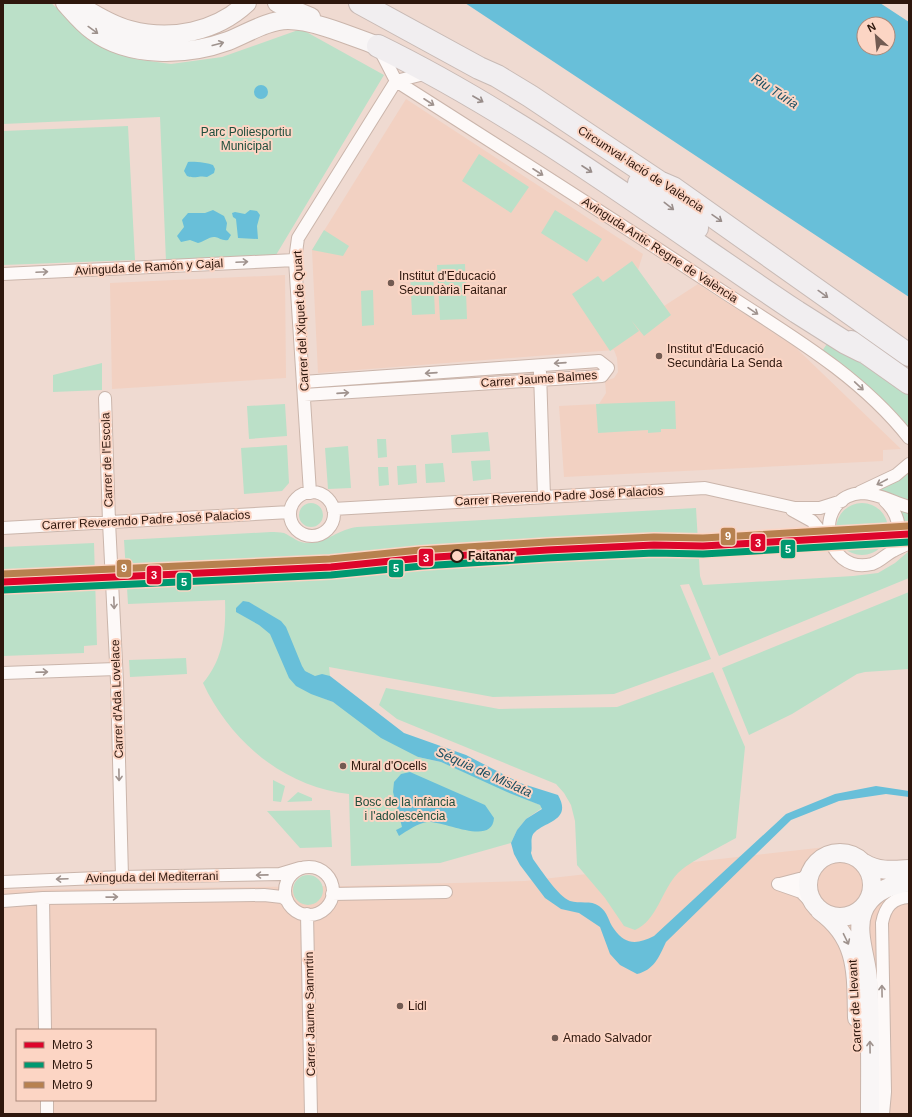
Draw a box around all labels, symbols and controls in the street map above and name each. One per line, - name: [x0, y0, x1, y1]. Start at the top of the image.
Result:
- north arrow: [856, 16, 896, 56]
- text: N: [865, 20, 878, 34]
- one-way arrow: [87, 26, 98, 34]
- one-way arrow: [211, 40, 224, 47]
- water label: Riu Túria: [749, 70, 801, 112]
- one-way arrow: [472, 96, 484, 104]
- one-way arrow: [423, 98, 435, 106]
- street label: Circumval·lació de València: [575, 123, 707, 215]
- park label: Parc Poliesportiu Municipal: [201, 125, 291, 153]
- one-way arrow: [581, 166, 593, 174]
- one-way arrow: [532, 168, 544, 176]
- street label: Avinguda Antic Regne de València: [579, 194, 741, 306]
- one-way arrow: [663, 201, 674, 210]
- one-way arrow: [711, 214, 722, 222]
- street label: Carrer del Xiquet de Quart: [290, 250, 312, 392]
- street label: Avinguda de Ramón y Cajal: [74, 256, 224, 278]
- one-way arrow: [235, 259, 248, 266]
- one-way arrow: [35, 269, 48, 276]
- place label: Institut d'Educació Secundària Faitanar: [399, 269, 507, 297]
- marker: Institut d'Educació Secundària Faitanar: [386, 278, 396, 288]
- one-way arrow: [817, 289, 828, 298]
- one-way arrow: [747, 308, 759, 316]
- place label: Institut d'Educació Secundària La Senda: [667, 342, 783, 370]
- marker: Institut d'Educació Secundària La Senda: [654, 351, 664, 361]
- one-way arrow: [554, 360, 567, 367]
- street label: Carrer Jaume Balmes: [480, 368, 598, 390]
- one-way arrow: [425, 369, 438, 376]
- one-way arrow: [854, 381, 864, 390]
- one-way arrow: [336, 389, 349, 396]
- street label: Carrer de l'Escola: [98, 412, 116, 508]
- one-way arrow: [876, 479, 888, 487]
- street label: Carrer Reverendo Padre José Palacios: [454, 484, 664, 508]
- street label: Carrer Reverendo Padre José Palacios: [41, 508, 251, 532]
- line badge: 9: [720, 527, 736, 546]
- text: 9: [725, 530, 731, 542]
- line badge: 3: [750, 533, 766, 552]
- text: 3: [755, 537, 761, 549]
- line badge: 5: [780, 539, 796, 559]
- text: 5: [785, 543, 791, 555]
- line badge: 3: [418, 548, 434, 567]
- marker: Faitanar: [450, 549, 464, 563]
- place label: Faitanar: [468, 549, 515, 563]
- text: 3: [423, 552, 429, 564]
- line badge: 9: [116, 559, 132, 578]
- line badge: 5: [388, 559, 404, 578]
- text: 9: [121, 562, 127, 574]
- text: 5: [393, 562, 399, 574]
- line badge: 3: [146, 565, 162, 585]
- text: 3: [151, 569, 157, 581]
- line badge: 5: [176, 572, 192, 591]
- text: 5: [181, 576, 187, 588]
- one-way arrow: [110, 596, 118, 609]
- street label: Carrer d'Ada Lovelace: [108, 639, 126, 759]
- one-way arrow: [35, 668, 48, 676]
- water label: Séquia de Mislata: [434, 744, 534, 800]
- place label: Mural d'Ocells: [351, 759, 427, 773]
- marker: Mural d'Ocells: [338, 761, 348, 771]
- one-way arrow: [115, 768, 123, 781]
- park label: Bosc de la infància i l'adolescència: [355, 795, 456, 823]
- street label: Avinguda del Mediterrani: [86, 869, 218, 885]
- one-way arrow: [256, 871, 269, 879]
- one-way arrow: [56, 876, 69, 883]
- one-way arrow: [105, 893, 118, 901]
- one-way arrow: [843, 933, 850, 945]
- street label: Carrer Jaume Sanmrtin: [302, 952, 318, 1076]
- street label: Carrer de Llevant: [846, 959, 864, 1053]
- one-way arrow: [878, 985, 886, 998]
- place label: Lidl: [408, 999, 427, 1013]
- marker: Lidl: [395, 1001, 405, 1011]
- legend: [16, 1029, 156, 1101]
- place label: Amado Salvador: [563, 1031, 652, 1045]
- marker: Amado Salvador: [550, 1033, 560, 1043]
- text: Metro 3: [52, 1038, 93, 1052]
- one-way arrow: [866, 1041, 874, 1054]
- text: Metro 5: [52, 1058, 93, 1072]
- text: Metro 9: [52, 1078, 93, 1092]

